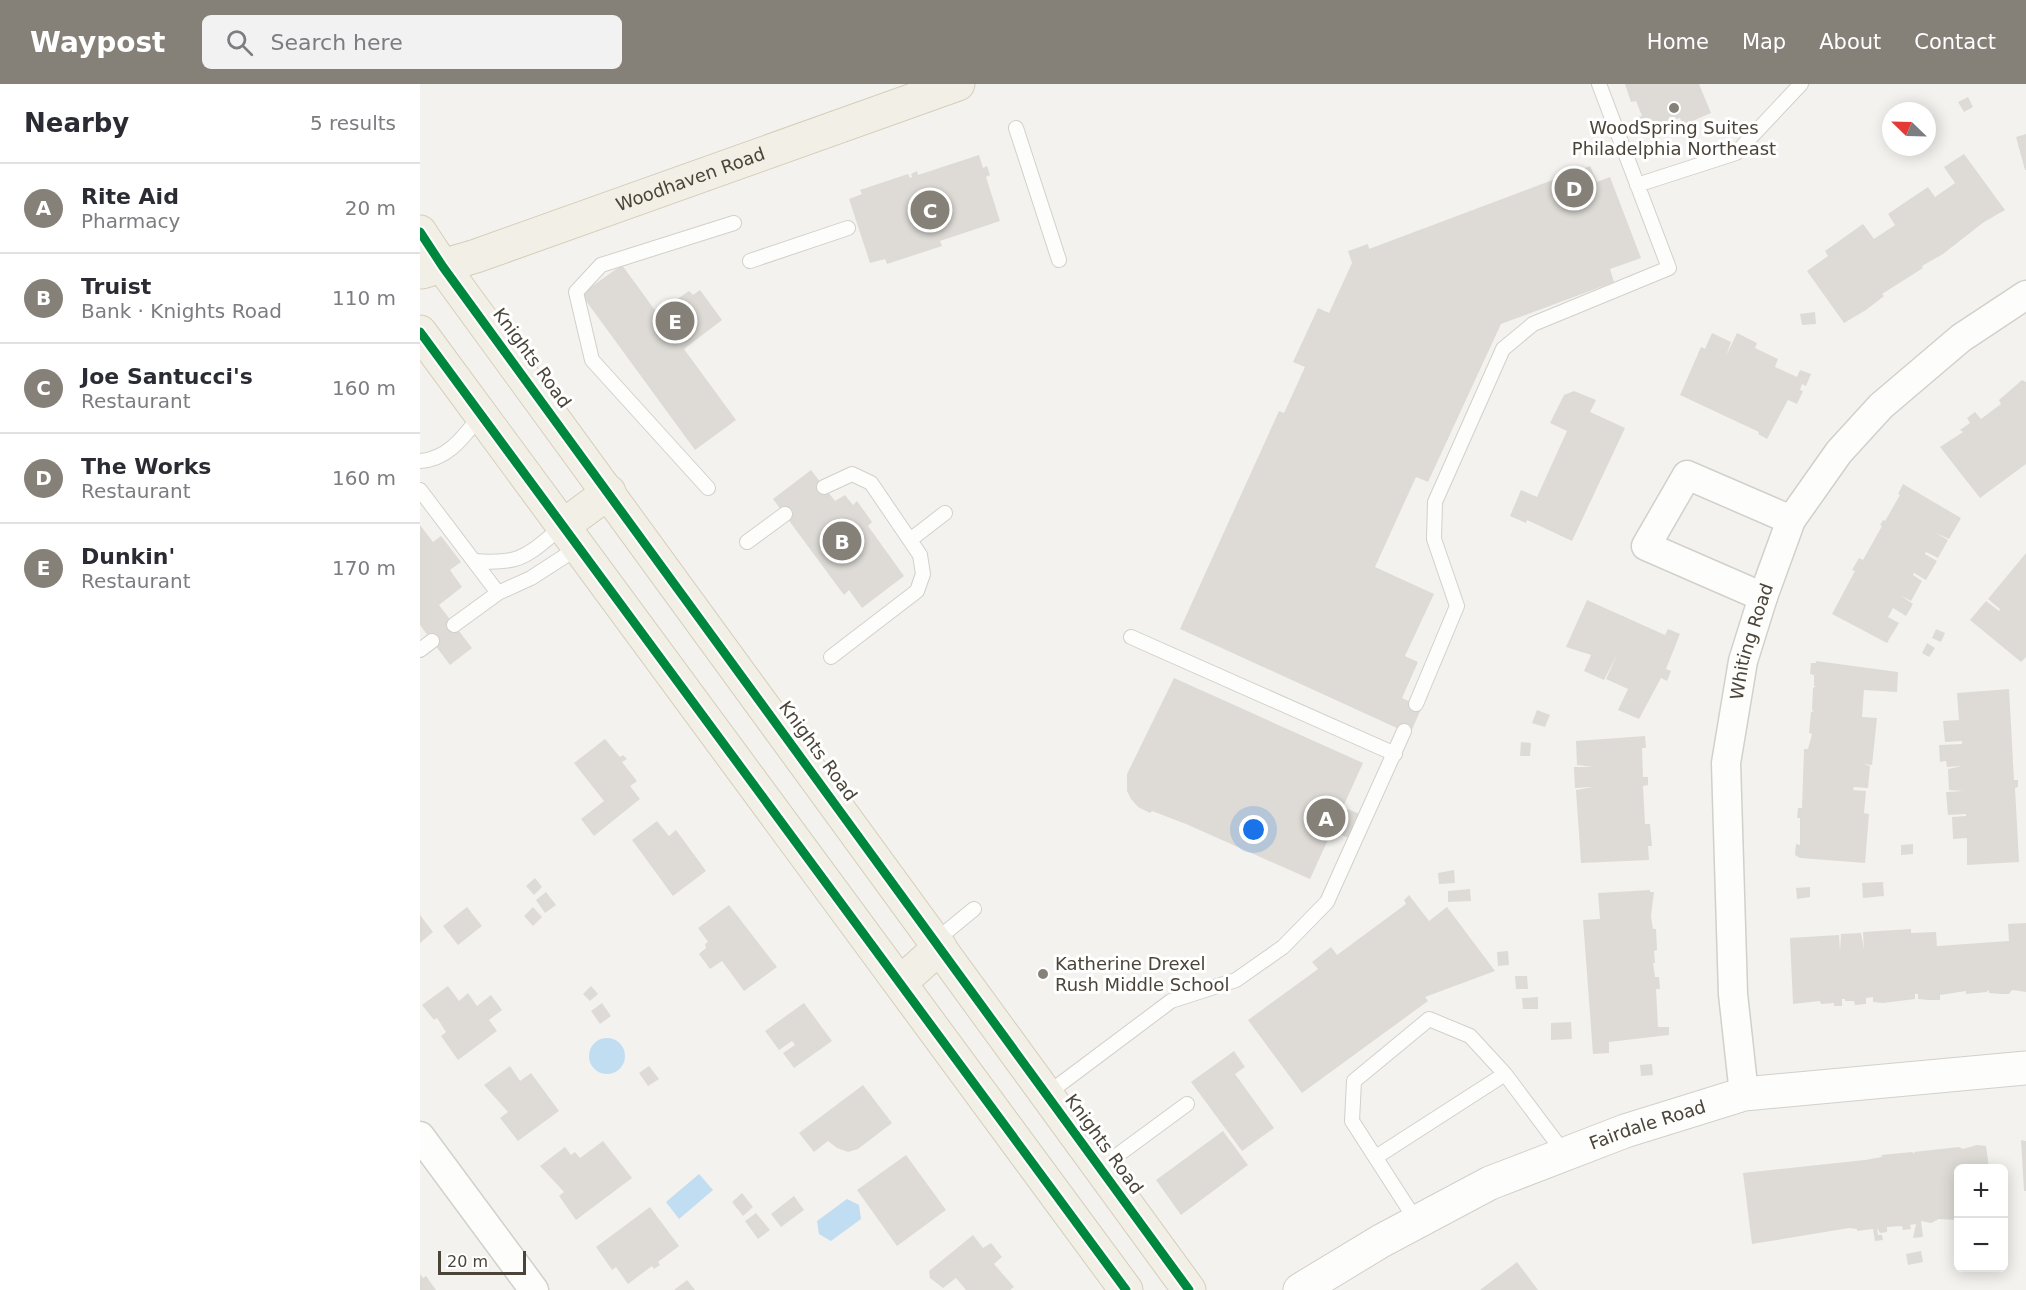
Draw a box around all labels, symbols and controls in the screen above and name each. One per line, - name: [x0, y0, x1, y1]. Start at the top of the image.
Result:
- search box: [202, 15, 622, 69]
- text: Waypost: [30, 26, 166, 59]
- icon: search: [223, 26, 256, 59]
- text: Search here: [271, 30, 403, 55]
- text: Home: [1647, 30, 1709, 54]
- text: Map: [1742, 30, 1786, 54]
- text: About: [1819, 30, 1881, 54]
- text: Contact: [1914, 30, 1996, 54]
- marker: WoodSpring Suites Philadelphia Northeast: [1667, 101, 1681, 115]
- north arrow: [1882, 102, 1936, 156]
- text: Nearby: [24, 108, 129, 138]
- text: 5 results: [310, 111, 396, 135]
- place label: WoodSpring Suites Philadelphia Northeast: [1572, 117, 1776, 159]
- street label: Woodhaven Road: [613, 143, 768, 215]
- pin: D: [1554, 166, 1594, 210]
- text: Rite Aid: [81, 184, 179, 209]
- pin: C: [910, 188, 950, 232]
- text: A: [36, 196, 51, 220]
- text: 20 m: [345, 196, 396, 220]
- text: Pharmacy: [81, 209, 180, 233]
- text: Truist: [81, 274, 151, 299]
- text: B: [36, 286, 51, 310]
- text: 110 m: [332, 286, 396, 310]
- pin: E: [656, 298, 694, 344]
- text: Bank · Knights Road: [81, 299, 282, 323]
- street label: Knights Road: [489, 304, 576, 412]
- text: Joe Santucci's: [81, 364, 253, 389]
- text: C: [36, 376, 51, 400]
- text: 160 m: [332, 376, 396, 400]
- text: Restaurant: [81, 389, 191, 413]
- text: The Works: [81, 454, 211, 479]
- text: D: [35, 466, 52, 490]
- text: 160 m: [332, 466, 396, 490]
- text: Restaurant: [81, 479, 191, 503]
- pin: B: [822, 518, 862, 564]
- text: Dunkin': [81, 544, 175, 569]
- text: E: [37, 556, 50, 580]
- text: 170 m: [332, 556, 396, 580]
- text: Restaurant: [81, 569, 191, 593]
- street label: Whiting Road: [1726, 580, 1777, 701]
- street label: Knights Road: [775, 697, 862, 805]
- pin: A: [1306, 796, 1346, 840]
- your location: [1239, 815, 1268, 844]
- place label: Katherine Drexel Rush Middle School: [1055, 953, 1230, 995]
- marker: Katherine Drexel Rush Middle School: [1036, 967, 1050, 981]
- street label: Knights Road: [1061, 1090, 1148, 1198]
- street label: Fairdale Road: [1586, 1096, 1708, 1154]
- map controls: [1954, 1164, 2008, 1272]
- button: +: [1954, 1164, 2008, 1218]
- button: −: [1954, 1218, 2008, 1272]
- scale bar: [438, 1248, 526, 1276]
- text: 20 m: [447, 1252, 488, 1271]

